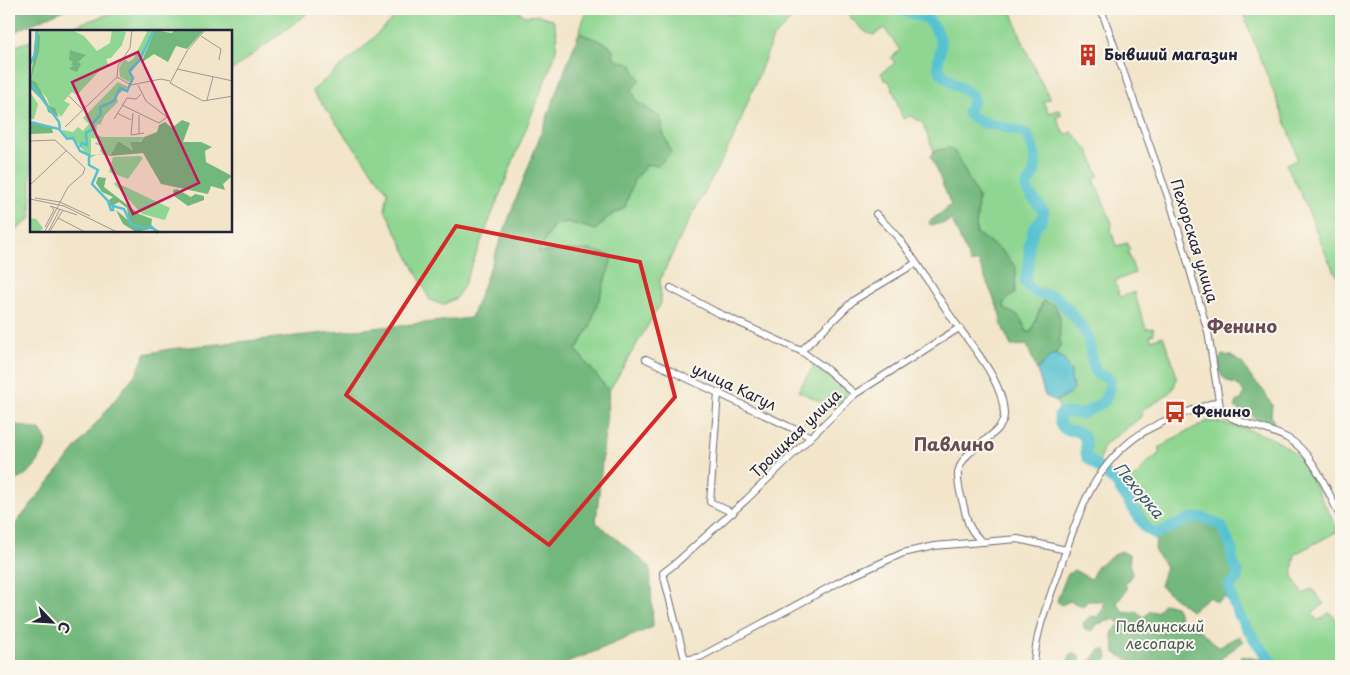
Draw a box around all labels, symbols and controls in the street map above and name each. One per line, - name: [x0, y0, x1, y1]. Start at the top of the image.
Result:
- inset map: [30, 30, 232, 232]
- building icon: Бывший магазин: [1075, 42, 1101, 68]
- place label: Бывший магазин: [1104, 42, 1238, 65]
- street label: Пехорская улица: [1166, 176, 1225, 306]
- district label: Фенино: [1207, 312, 1277, 339]
- street label: улица Кагул: [688, 356, 781, 415]
- street label: Троицкая улица: [744, 383, 846, 483]
- bus stop icon: Фенино: [1162, 399, 1188, 425]
- place label: Фенино: [1192, 399, 1251, 422]
- district label: Павлино: [914, 430, 995, 457]
- water label: Пехорка: [1109, 456, 1171, 524]
- north arrow: [28, 598, 78, 648]
- park label: Павлинский лесопарк: [1116, 614, 1204, 654]
- text: С: [52, 618, 76, 637]

